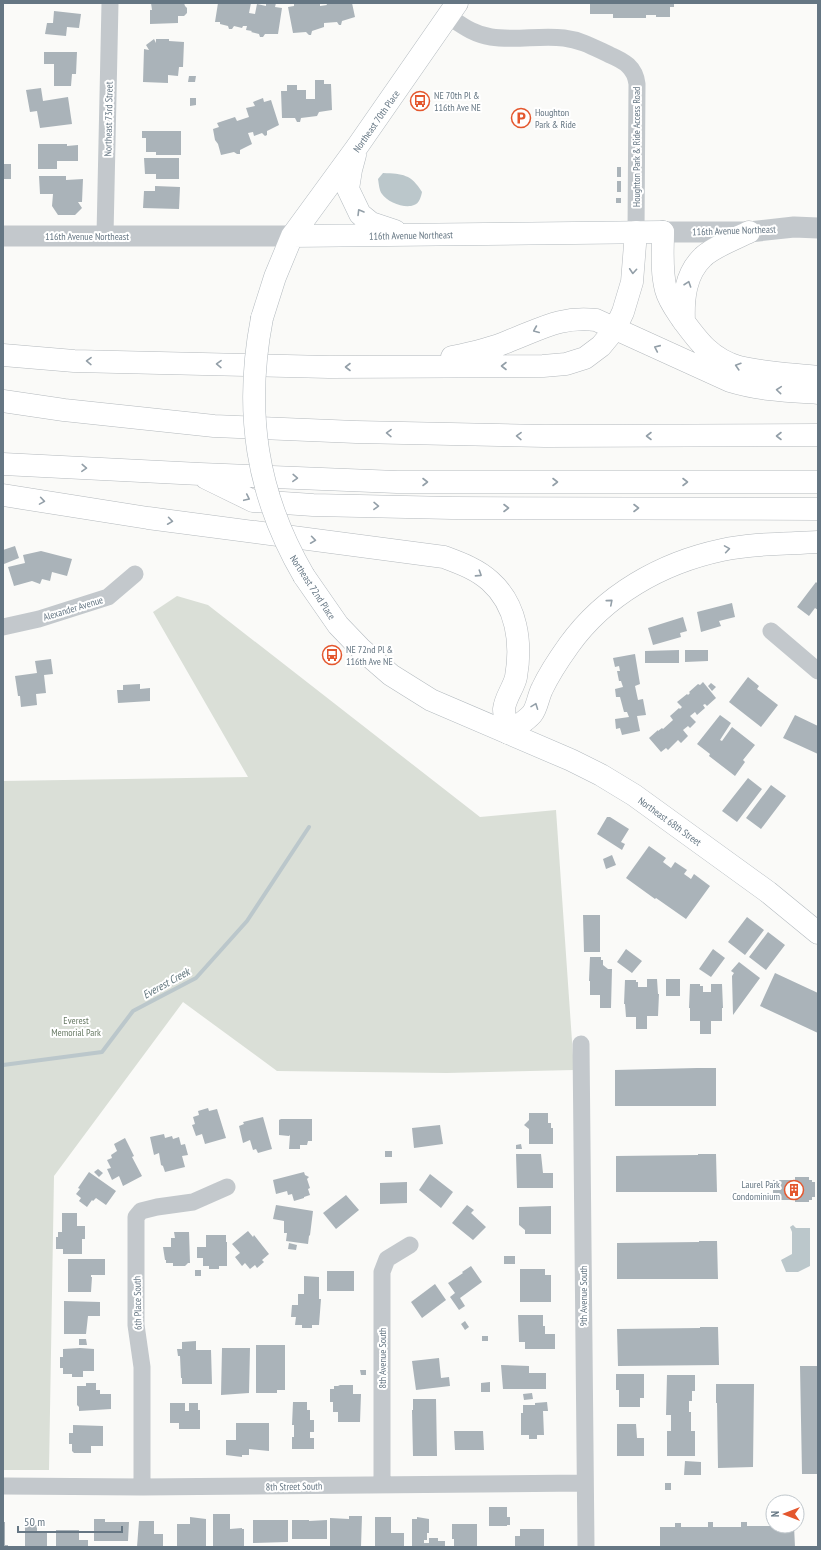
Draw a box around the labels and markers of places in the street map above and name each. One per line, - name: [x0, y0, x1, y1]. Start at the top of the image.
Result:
- place label: NE 70th Pl & 116th Ave NE: [434, 89, 481, 114]
- bus stop icon: NE 70th Pl & 116th Ave NE: [409, 90, 431, 112]
- place label: Houghton Park & Ride: [535, 106, 576, 131]
- parking icon: Houghton Park & Ride: [510, 107, 532, 129]
- place label: NE 72nd Pl & 116th Ave NE: [346, 643, 393, 668]
- bus stop icon: NE 72nd Pl & 116th Ave NE: [321, 644, 343, 666]
- place label: Laurel Park Condominium: [732, 1178, 780, 1203]
- building icon: Laurel Park Condominium: [783, 1179, 805, 1201]

